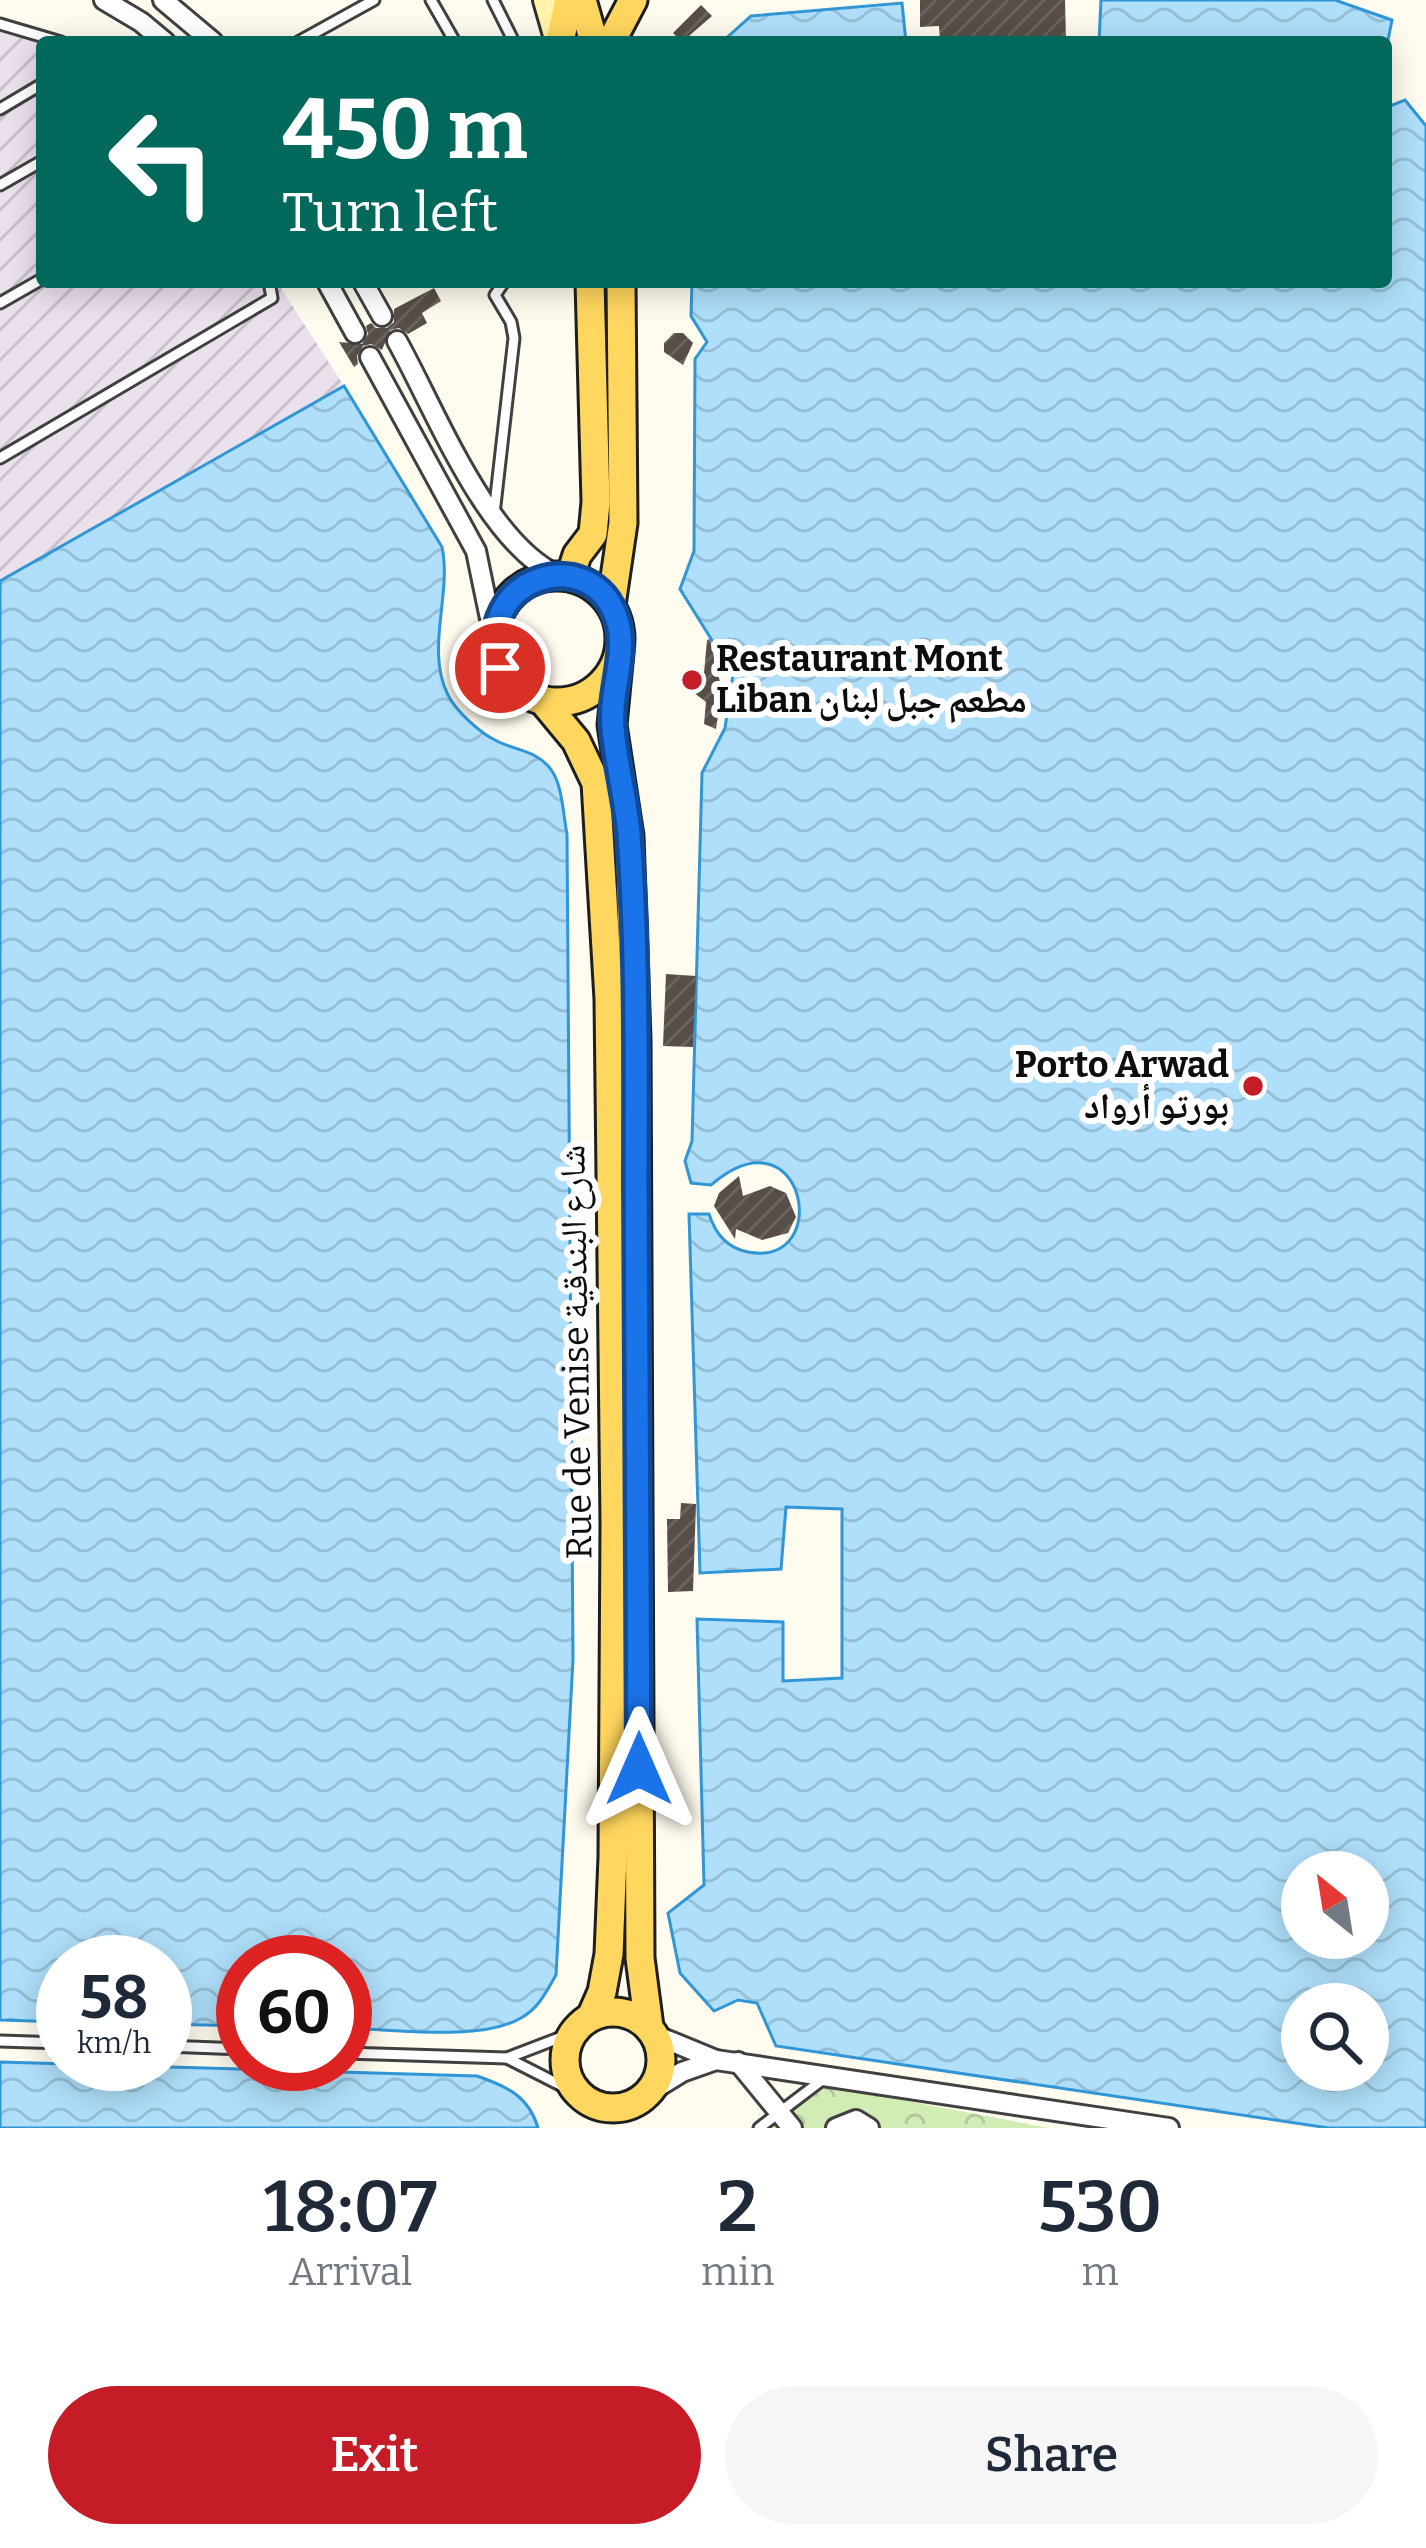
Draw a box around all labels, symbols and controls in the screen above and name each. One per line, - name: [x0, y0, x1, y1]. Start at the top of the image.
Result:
- text: 450 m: [282, 79, 528, 180]
- icon: left: [84, 84, 240, 240]
- text: Turn left: [282, 181, 498, 245]
- pin: [449, 617, 551, 719]
- icon: arrive: [467, 635, 533, 701]
- place label: Restaurant Mont Liban مطعم جبل لبنان: [716, 637, 1027, 724]
- marker: Restaurant Mont Liban مطعم جبل لبنان: [679, 667, 705, 693]
- place label: Porto Arwad بورتو أرواد: [1015, 1043, 1229, 1128]
- marker: Porto Arwad بورتو أرواد: [1240, 1073, 1266, 1099]
- street label: Rue de Venise شارع البندقية: [550, 1144, 602, 1560]
- position arrow: [576, 1706, 702, 1832]
- north arrow: [1281, 1851, 1389, 1959]
- map controls: [1281, 1851, 1389, 2091]
- speed limit sign: 60: [216, 1935, 372, 2091]
- text: 58: [80, 1962, 148, 2034]
- button: search: [1281, 1983, 1389, 2091]
- text: km/h: [77, 2025, 151, 2061]
- text: 18:07: [264, 2164, 437, 2250]
- text: 2: [718, 2164, 758, 2250]
- text: 530: [1038, 2164, 1162, 2250]
- text: Arrival: [289, 2249, 412, 2295]
- text: min: [701, 2249, 774, 2295]
- text: m: [1082, 2249, 1119, 2295]
- button: Exit: [48, 2386, 701, 2524]
- button: Share: [725, 2386, 1378, 2524]

